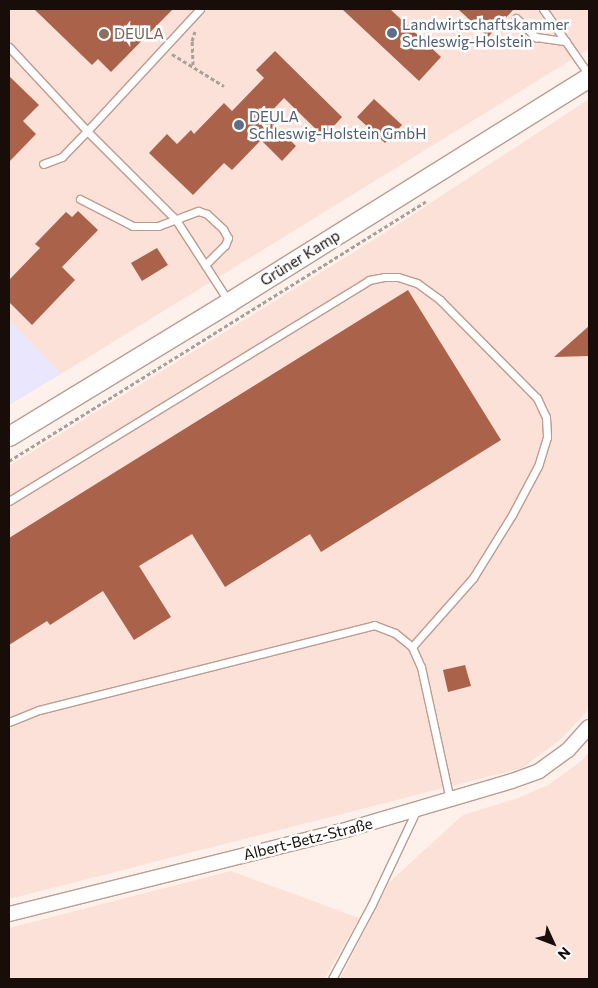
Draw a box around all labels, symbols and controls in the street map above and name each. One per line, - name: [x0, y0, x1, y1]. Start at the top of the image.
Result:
- place label: Landwirtschaftskammer Schleswig-Holstein: [402, 15, 569, 50]
- place label: DEULA: [114, 25, 164, 43]
- marker: Landwirtschaftskammer Schleswig-Holstein: [386, 27, 398, 39]
- marker: DEULA: [98, 28, 110, 40]
- place label: DEULA Schleswig-Holstein GmbH: [249, 107, 426, 142]
- marker: DEULA Schleswig-Holstein GmbH: [233, 119, 245, 131]
- street label: Grüner Kamp: [257, 226, 343, 290]
- street label: Albert-Betz-Straße: [242, 814, 374, 864]
- north arrow: [528, 918, 578, 968]
- text: N: [555, 944, 574, 963]

